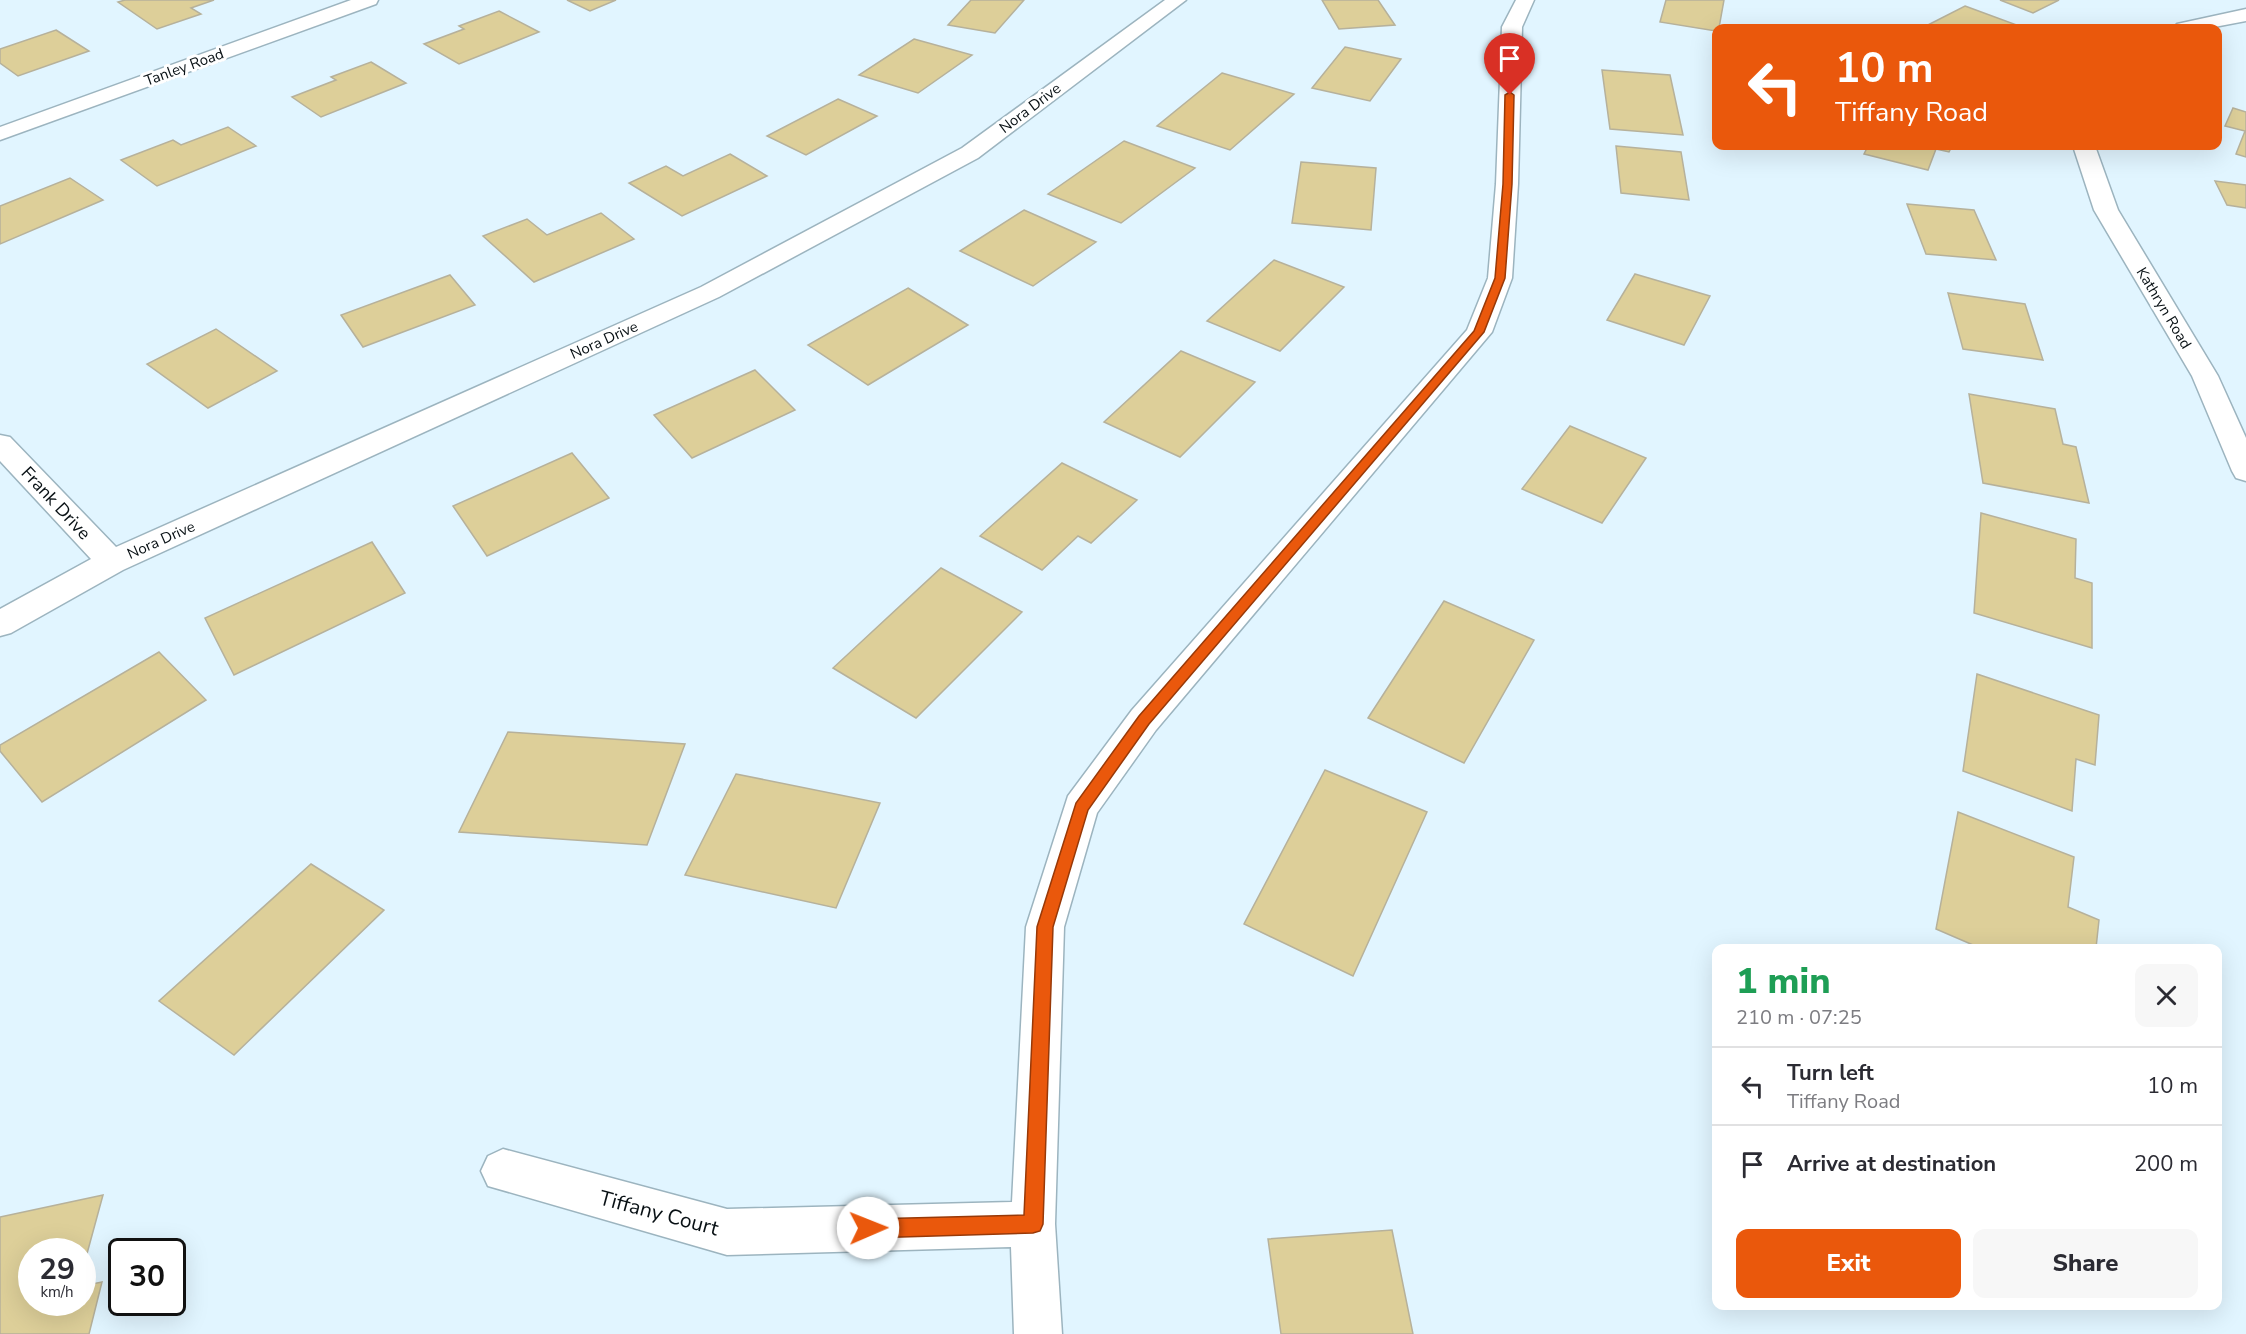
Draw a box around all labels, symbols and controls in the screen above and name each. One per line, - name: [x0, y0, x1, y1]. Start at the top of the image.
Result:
- pin: [1484, 33, 1535, 95]
- text: 10 m: [1835, 40, 1934, 97]
- icon: arrive: [1493, 42, 1526, 75]
- street label: Tanley Road: [142, 43, 226, 91]
- icon: left: [1736, 48, 1814, 126]
- street label: Nora Drive: [995, 78, 1065, 138]
- text: Tiffany Road: [1835, 94, 1988, 131]
- street label: Kathryn Road: [2132, 263, 2196, 353]
- street label: Nora Drive: [567, 316, 641, 364]
- street label: Frank Drive: [16, 461, 96, 545]
- street label: Nora Drive: [124, 516, 198, 564]
- text: 1 min: [1736, 957, 1831, 1006]
- button: close: [2135, 964, 2198, 1027]
- text: 210 m · 07:25: [1736, 1004, 1862, 1031]
- text: Turn left: [1787, 1058, 1874, 1088]
- icon: left: [1736, 1070, 1769, 1103]
- text: 10 m: [2147, 1071, 2198, 1101]
- text: Tiffany Road: [1787, 1088, 1900, 1115]
- icon: arrive: [1736, 1148, 1769, 1181]
- text: Arrive at destination: [1787, 1149, 1996, 1179]
- text: 200 m: [2134, 1149, 2198, 1179]
- street label: Tiffany Court: [596, 1184, 722, 1243]
- position arrow: [836, 1196, 900, 1260]
- button: Exit: [1736, 1229, 1961, 1298]
- button: Share: [1973, 1229, 2198, 1298]
- speed limit sign: 30: [108, 1238, 186, 1316]
- text: 29: [39, 1249, 75, 1290]
- text: km/h: [40, 1282, 74, 1302]

